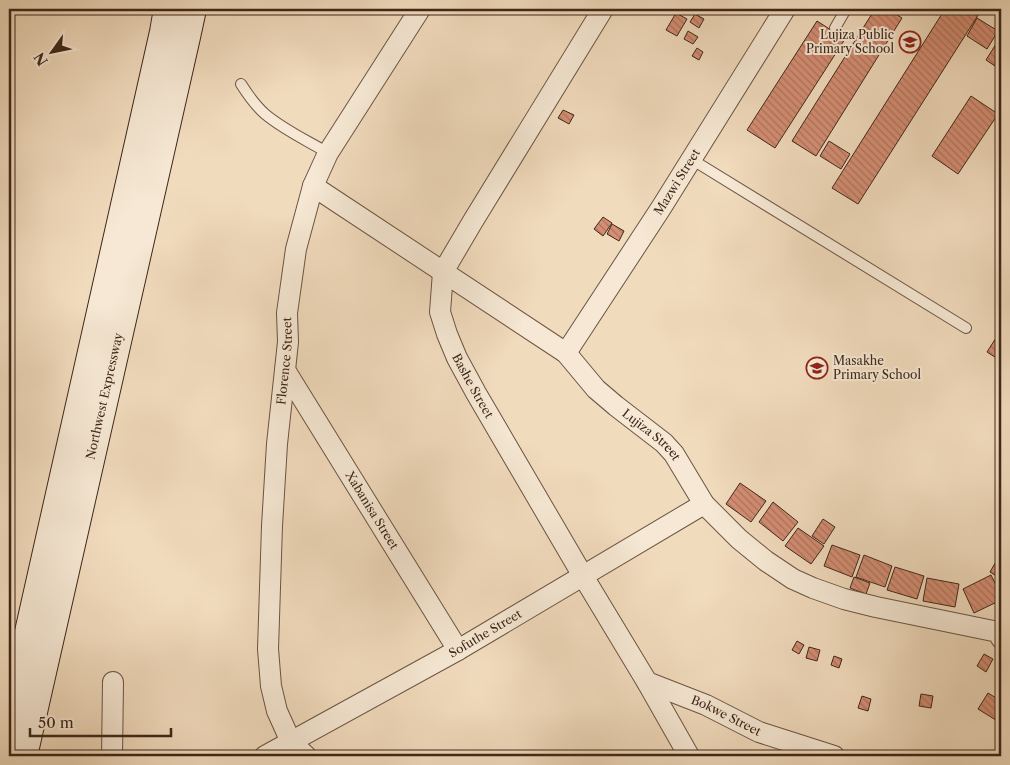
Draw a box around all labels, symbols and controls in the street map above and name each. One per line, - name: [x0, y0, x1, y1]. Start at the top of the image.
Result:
- place label: Lujiza Public Primary School: [806, 27, 894, 56]
- north arrow: [28, 28, 78, 78]
- school or university icon: Lujiza Public Primary School: [898, 30, 922, 54]
- text: N: [30, 49, 52, 69]
- street label: Mazwi Street: [650, 145, 703, 218]
- street label: Florence Street: [273, 316, 295, 406]
- street label: Northwest Expressway: [82, 331, 126, 461]
- street label: Bashe Street: [449, 351, 497, 421]
- place label: Masakhe Primary School: [833, 353, 921, 382]
- school or university icon: Masakhe Primary School: [805, 356, 829, 380]
- street label: Lujiza Street: [619, 406, 684, 464]
- street label: Xabanisa Street: [342, 467, 402, 553]
- street label: Sofuthe Street: [446, 606, 525, 661]
- street label: Bokwe Street: [689, 692, 764, 739]
- scale bar: [30, 705, 171, 737]
- text: 50 m: [38, 713, 74, 732]

